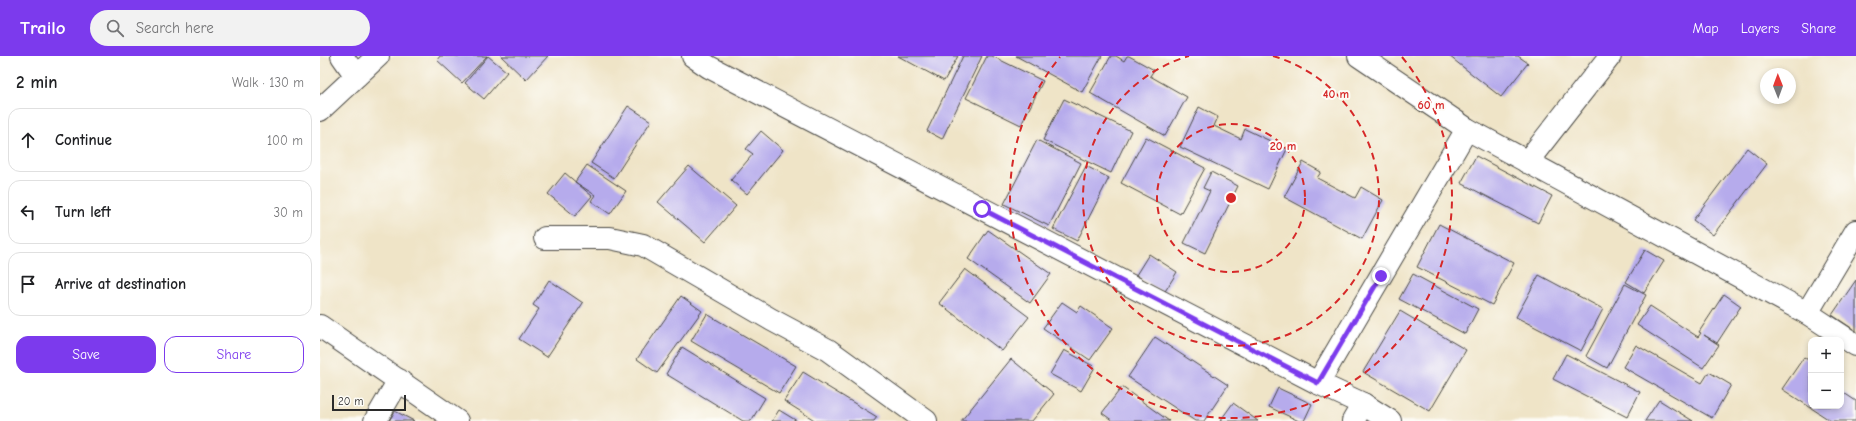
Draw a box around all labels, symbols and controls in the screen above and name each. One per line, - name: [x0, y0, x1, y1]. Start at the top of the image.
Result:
- search box: [90, 10, 370, 46]
- text: Trailo: [20, 17, 66, 39]
- icon: search: [104, 17, 126, 39]
- text: Search here: [136, 19, 214, 37]
- text: Map: [1692, 20, 1719, 37]
- text: Layers: [1741, 20, 1779, 37]
- text: Share: [1801, 20, 1836, 37]
- north arrow: [1760, 68, 1796, 104]
- text: 2 min: [16, 73, 57, 92]
- text: Walk · 130 m: [232, 75, 304, 90]
- text: 40 m: [1323, 87, 1349, 101]
- text: 60 m: [1418, 98, 1444, 112]
- icon: ahead: [17, 129, 39, 151]
- text: Continue: [55, 131, 112, 149]
- text: 100 m: [267, 133, 303, 148]
- text: 20 m: [1270, 139, 1296, 153]
- centre of rings: [1224, 191, 1238, 205]
- route start: [973, 200, 991, 218]
- icon: left: [17, 201, 39, 223]
- text: Turn left: [55, 203, 111, 221]
- text: 30 m: [273, 205, 303, 220]
- route end: [1372, 267, 1390, 285]
- icon: arrive: [17, 273, 39, 295]
- text: Arrive at destination: [55, 275, 186, 293]
- button: Save: [16, 336, 156, 373]
- button: Share: [164, 336, 304, 373]
- map controls: [1808, 337, 1844, 409]
- button: +: [1808, 337, 1844, 373]
- button: −: [1808, 373, 1844, 409]
- scale bar: [332, 393, 406, 412]
- text: 20 m: [338, 395, 363, 408]

